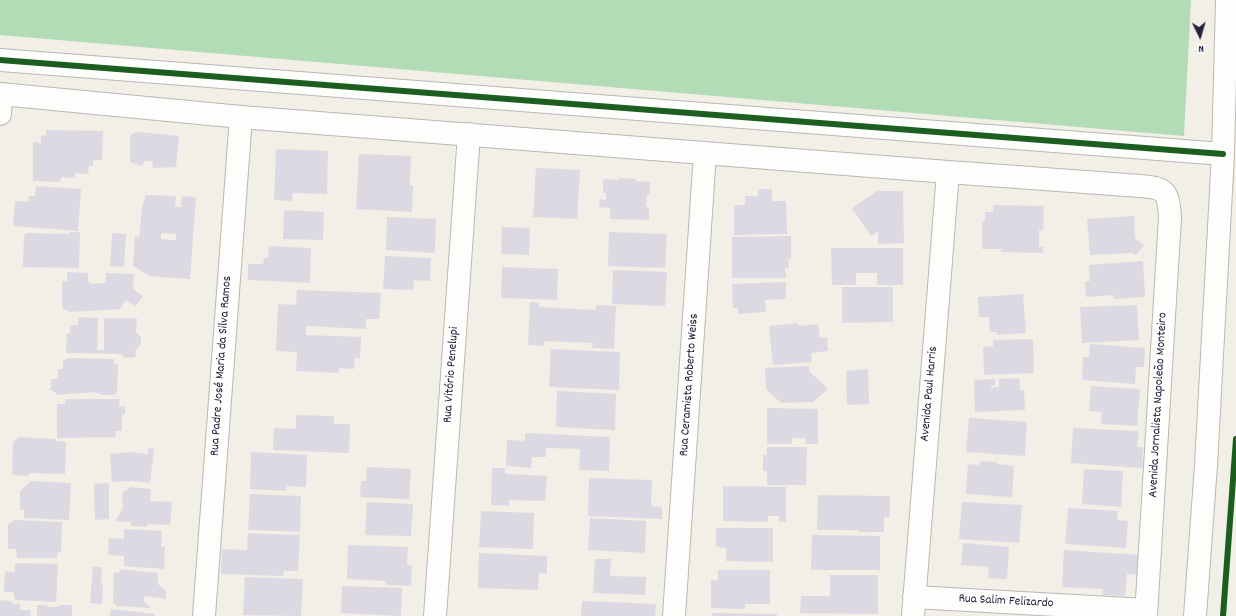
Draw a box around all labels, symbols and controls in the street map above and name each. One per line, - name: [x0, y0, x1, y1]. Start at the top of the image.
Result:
- north arrow: [1180, 16, 1220, 56]
- text: N: [1198, 40, 1204, 56]
- street label: Rua Padre José Maria da Silva Ramos: [208, 275, 236, 457]
- street label: Avenida Jornalista Napoleão Monteiro: [1146, 312, 1172, 498]
- street label: Rua Ceramista Roberto Weiss: [677, 313, 703, 457]
- street label: Rua Vitório Penelupi: [441, 326, 463, 424]
- street label: Avenida Paul Harris: [918, 346, 942, 442]
- street label: Rua Salim Felizardo: [958, 592, 1054, 612]

